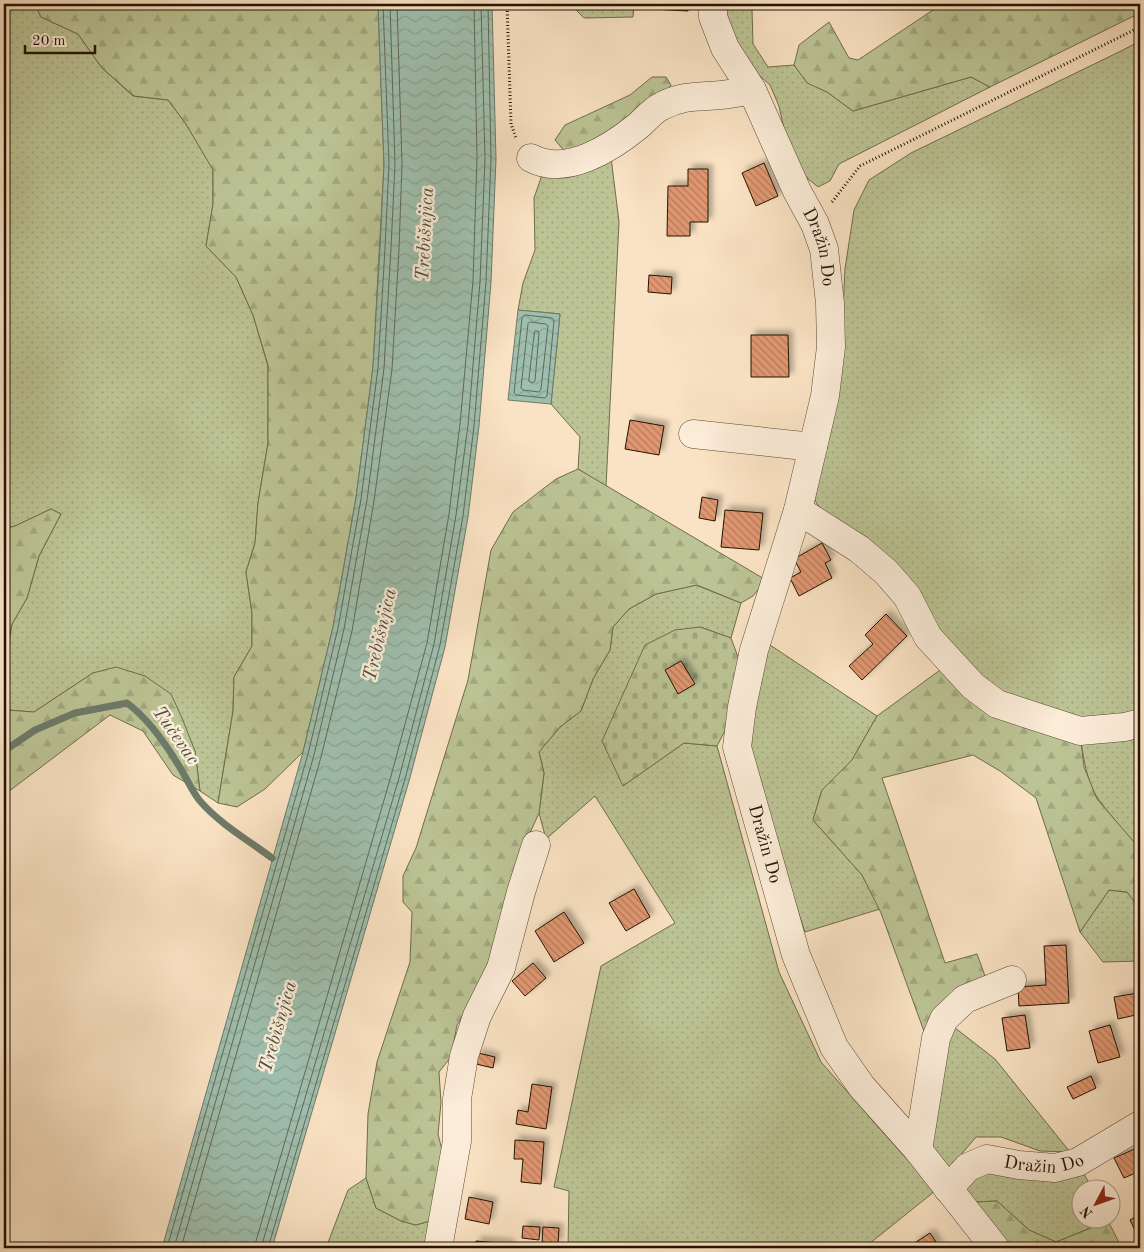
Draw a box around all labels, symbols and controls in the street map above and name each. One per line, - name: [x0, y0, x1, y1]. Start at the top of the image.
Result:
- scale bar: [25, 22, 95, 54]
- text: 20 m: [32, 34, 66, 49]
- water label: Trebišnjica: [414, 186, 438, 282]
- street label: Dražin Do: [799, 205, 837, 287]
- water label: Trebišnjica: [361, 587, 401, 683]
- water label: Tučevac: [148, 703, 202, 769]
- street label: Dražin Do: [745, 803, 784, 886]
- water label: Trebišnjica: [257, 979, 301, 1075]
- street label: Dražin Do: [1002, 1151, 1088, 1177]
- north arrow: [1072, 1180, 1122, 1230]
- text: N: [1078, 1203, 1096, 1221]

